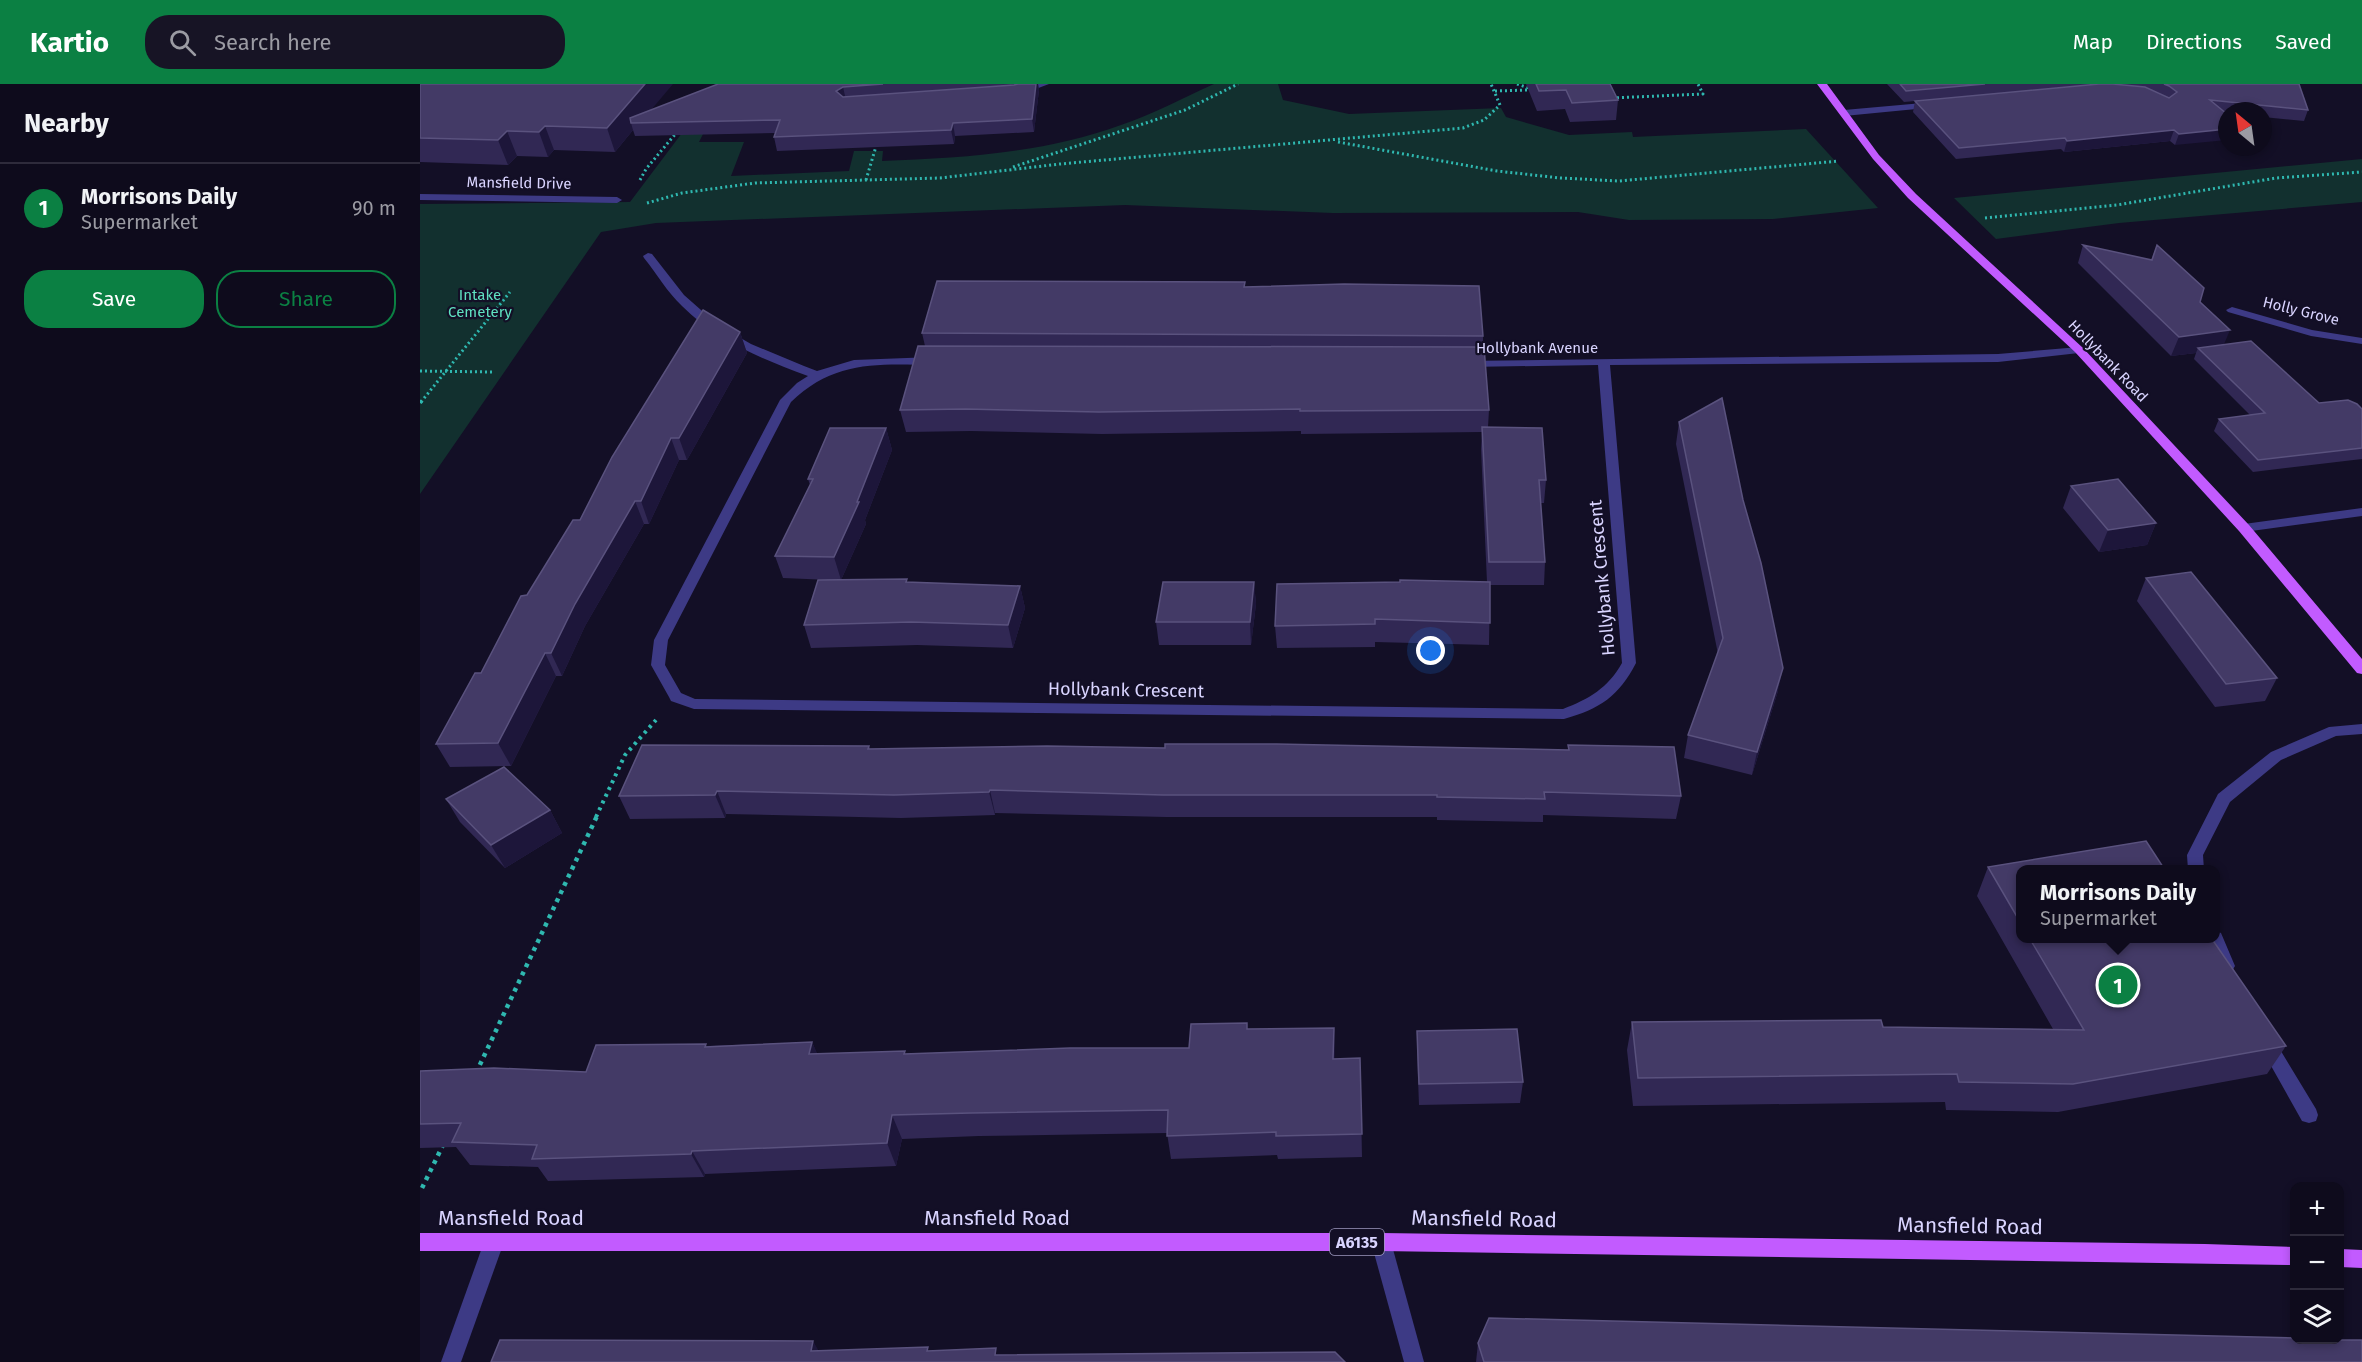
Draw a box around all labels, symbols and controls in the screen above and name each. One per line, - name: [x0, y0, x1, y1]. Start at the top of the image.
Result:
- search box: [145, 15, 565, 69]
- text: Kartio: [30, 26, 109, 59]
- icon: search: [166, 26, 199, 59]
- text: Search here: [214, 29, 332, 56]
- text: Map: [2073, 29, 2113, 55]
- text: Directions: [2146, 29, 2242, 55]
- text: Saved: [2275, 29, 2332, 55]
- north arrow: [2218, 102, 2272, 156]
- text: Nearby: [24, 108, 109, 139]
- street label: Mansfield Drive: [466, 173, 572, 193]
- text: Morrisons Daily: [81, 183, 237, 210]
- text: 1: [39, 196, 48, 220]
- text: 90 m: [352, 196, 396, 220]
- text: Supermarket: [81, 210, 198, 234]
- button: Save: [24, 270, 204, 328]
- button: Share: [216, 270, 396, 328]
- park label: Intake Cemetery: [448, 286, 513, 321]
- street label: Holly Grove: [2261, 293, 2341, 329]
- street label: Hollybank Road: [2064, 316, 2152, 406]
- street label: Hollybank Avenue: [1476, 339, 1598, 357]
- street label: Hollybank Crescent: [1584, 499, 1620, 657]
- your location: [1416, 636, 1445, 665]
- street label: Hollybank Crescent: [1048, 678, 1205, 702]
- popup: [2016, 865, 2220, 943]
- text: Morrisons Daily: [2040, 879, 2196, 906]
- text: Supermarket: [2040, 906, 2157, 930]
- pin: 1: [2098, 962, 2138, 1008]
- map controls: [2290, 1182, 2344, 1344]
- button: +: [2290, 1182, 2344, 1236]
- street label: Mansfield Road: [438, 1205, 584, 1231]
- street label: Mansfield Road: [924, 1205, 1070, 1231]
- street label: Mansfield Road: [1411, 1205, 1557, 1233]
- street label: Mansfield Road: [1897, 1212, 2043, 1240]
- road number: A6135: [1330, 1229, 1384, 1255]
- button: −: [2290, 1236, 2344, 1290]
- button: layers: [2290, 1290, 2344, 1344]

